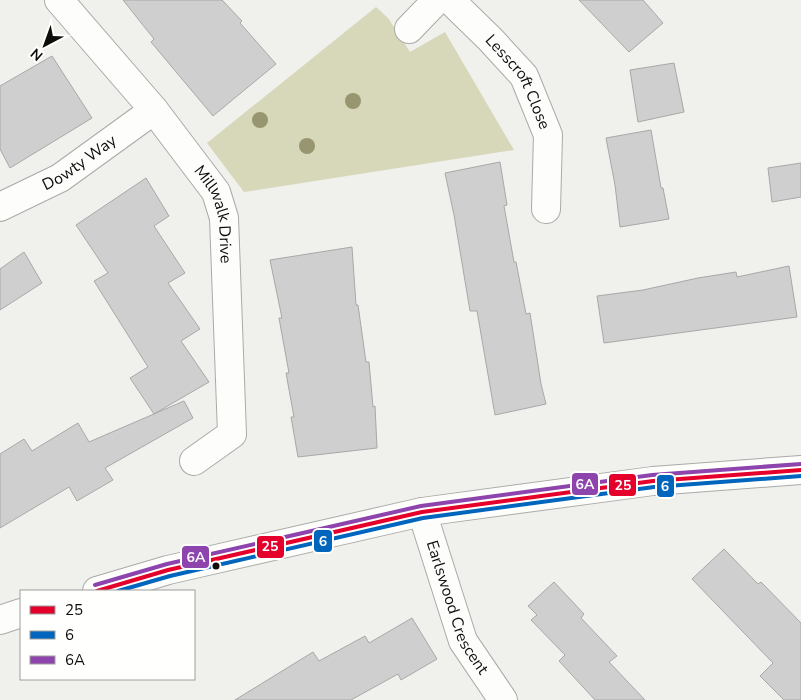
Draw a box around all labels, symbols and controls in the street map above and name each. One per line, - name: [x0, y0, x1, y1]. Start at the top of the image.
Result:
- north arrow: [20, 20, 70, 70]
- street label: Lesscroft Close: [480, 30, 556, 133]
- text: N: [27, 44, 47, 65]
- street label: Dowty Way: [39, 129, 122, 196]
- street label: Millwalk Drive: [189, 161, 237, 264]
- line badge: 6A: [571, 472, 599, 496]
- line badge: 25: [608, 473, 637, 497]
- line badge: 6: [656, 474, 675, 498]
- text: 6A: [576, 475, 595, 494]
- text: 25: [615, 476, 631, 495]
- text: 6: [661, 477, 669, 496]
- line badge: 6: [313, 529, 333, 553]
- text: 6: [319, 532, 327, 551]
- line badge: 25: [256, 535, 285, 559]
- text: 25: [262, 537, 278, 556]
- street label: Earlswood Crescent: [421, 538, 494, 679]
- line badge: 6A: [181, 545, 210, 569]
- text: 6A: [187, 548, 206, 567]
- unlabelled marker: [211, 561, 221, 571]
- legend: [20, 590, 195, 680]
- text: 25: [65, 600, 83, 620]
- text: 6: [65, 625, 74, 645]
- text: 6A: [65, 650, 85, 670]

